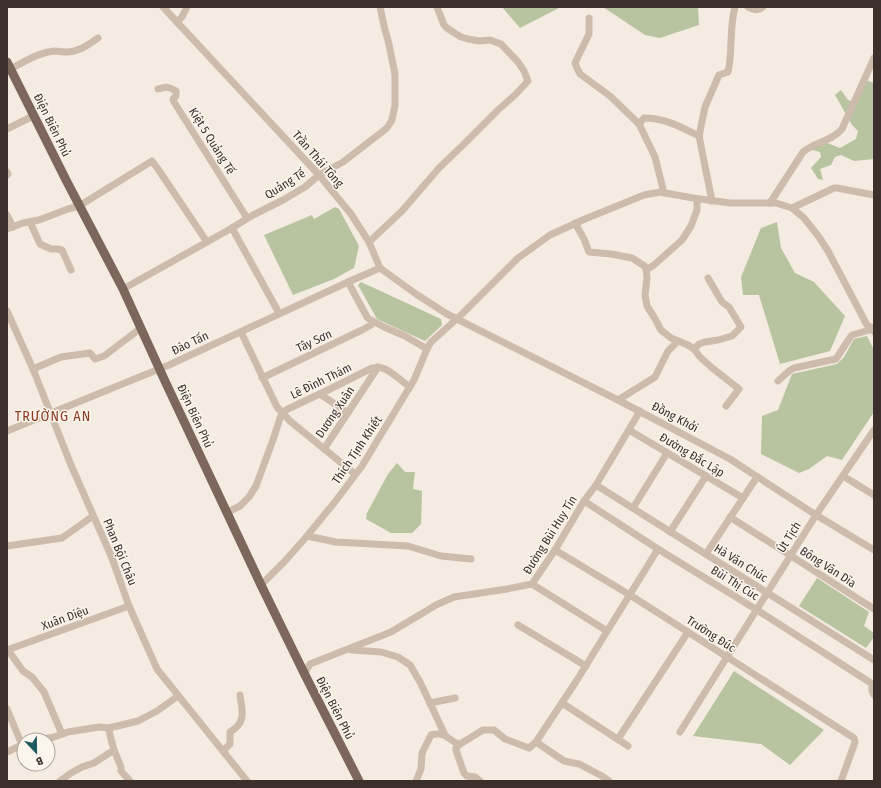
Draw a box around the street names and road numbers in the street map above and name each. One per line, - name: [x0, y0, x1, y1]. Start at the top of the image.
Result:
- street label: Điện Biên Phủ: [31, 91, 73, 159]
- street label: Kiệt 5 Quảng Tế: [186, 105, 239, 177]
- street label: Trần Thái Tông: [289, 127, 347, 191]
- street label: Quảng Tế: [262, 165, 308, 202]
- street label: Đào Tấn: [169, 327, 211, 358]
- street label: Tây Sơn: [294, 327, 334, 355]
- street label: Lê Đình Thám: [288, 360, 354, 402]
- street label: Điện Biên Phủ: [174, 382, 216, 450]
- street label: Dương Xuân: [313, 384, 357, 440]
- street label: Đồng Khởi: [649, 398, 701, 435]
- street label: Thích Tịnh Khiết: [328, 413, 385, 487]
- street label: Đường Đắc Lập: [657, 428, 728, 480]
- street label: Đường Bùi Huy Tín: [520, 493, 580, 577]
- street label: Phan Bội Châu: [100, 517, 140, 587]
- street label: Út Tịch: [773, 518, 804, 555]
- street label: Hà Văn Chúc: [712, 541, 770, 585]
- street label: Bông Văn Dĩa: [797, 544, 859, 590]
- street label: Bùi Thị Cúc: [709, 563, 761, 603]
- street label: Xuân Diệu: [39, 603, 91, 633]
- street label: Trường Đúc: [684, 613, 738, 655]
- street label: Điện Biên Phủ: [313, 674, 357, 742]

